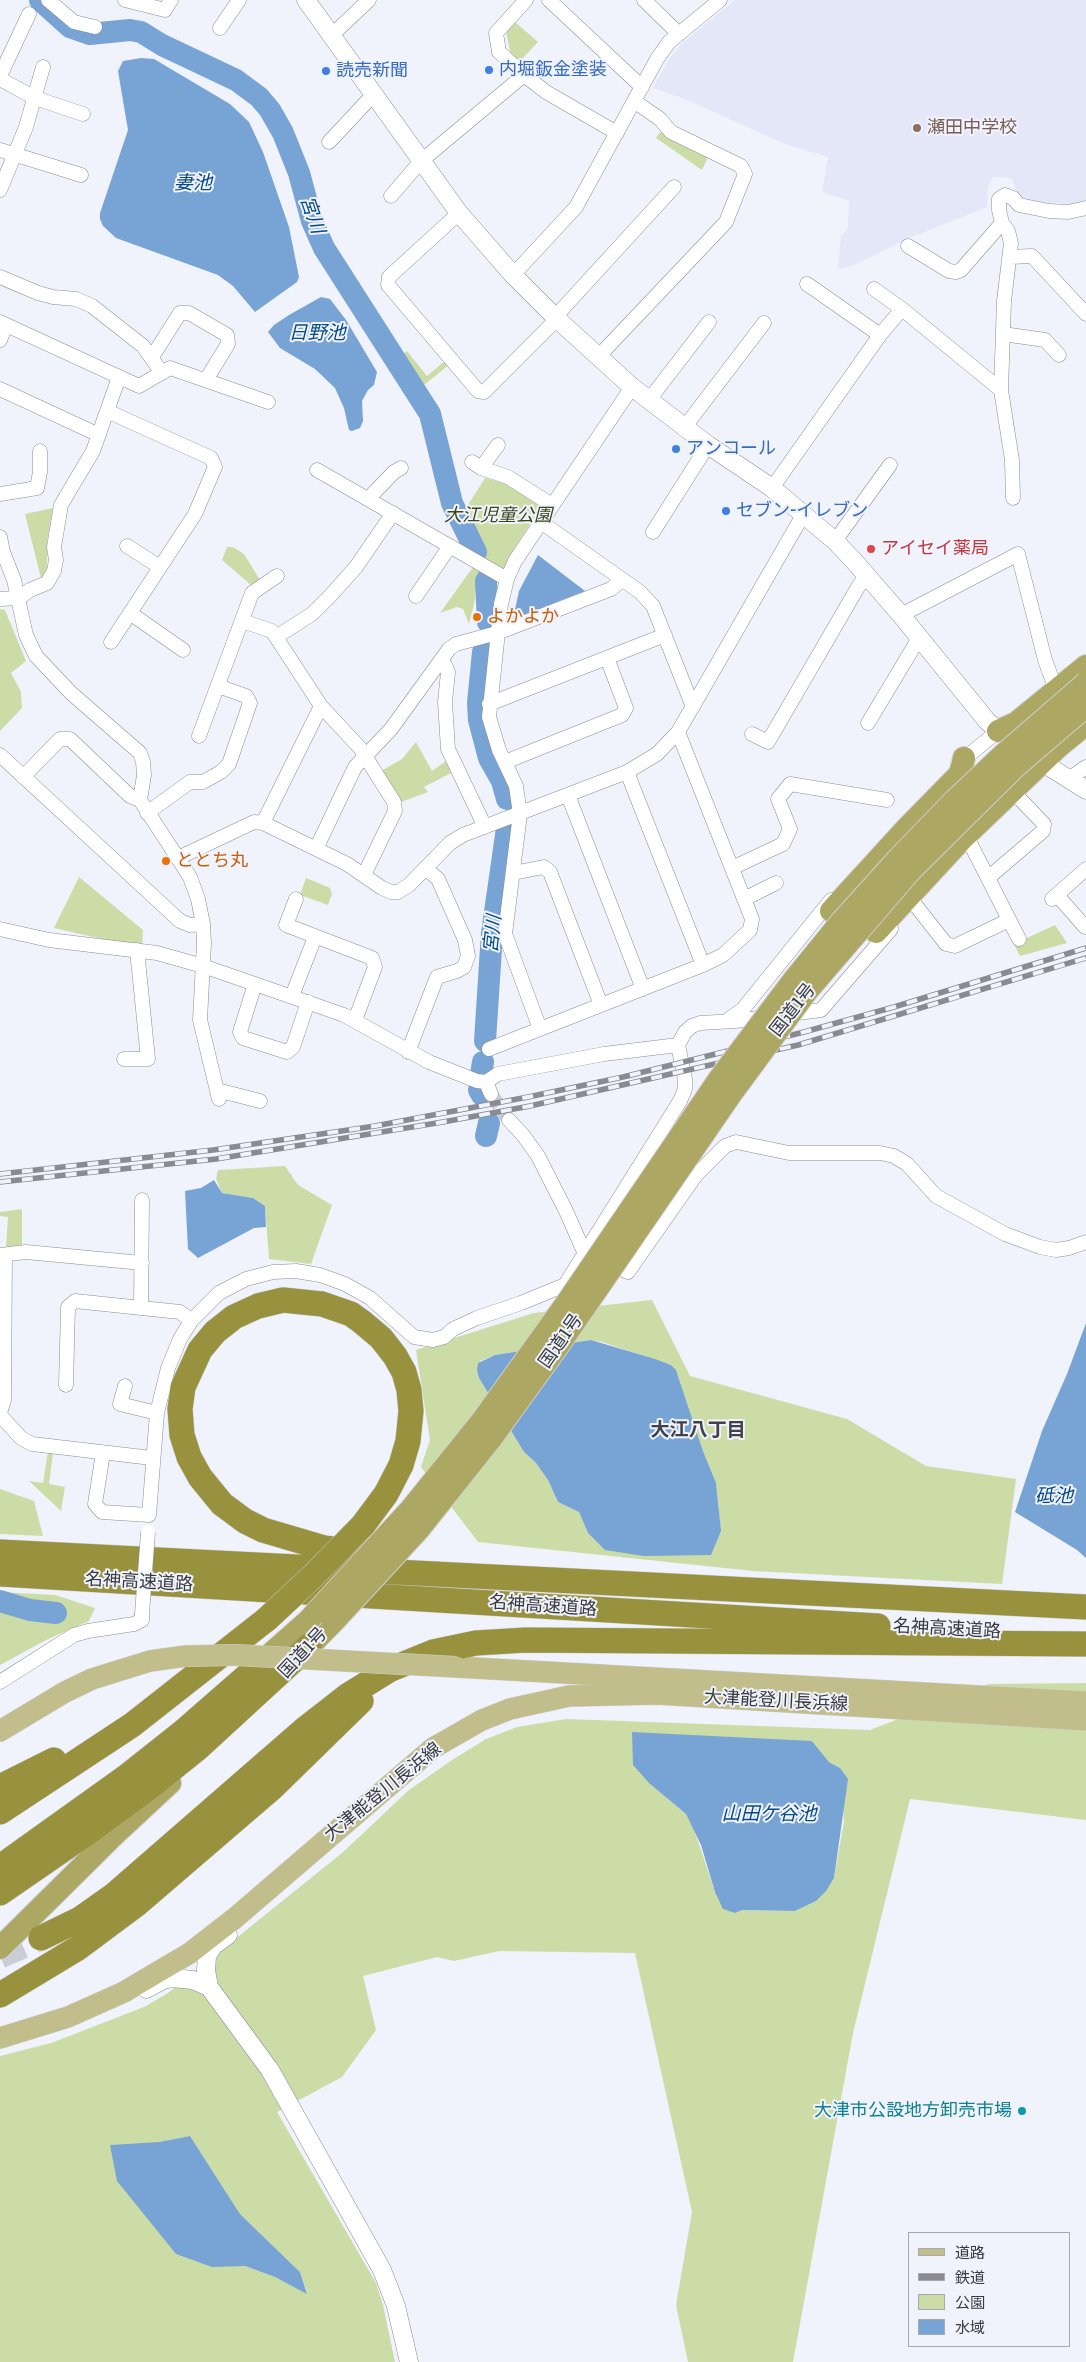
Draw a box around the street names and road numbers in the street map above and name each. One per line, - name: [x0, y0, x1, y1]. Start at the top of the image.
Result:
- street label: 国道1号: [766, 979, 820, 1041]
- street label: 国道1号: [535, 1310, 587, 1372]
- street label: 名神高速道路: [85, 1568, 193, 1596]
- street label: 名神高速道路: [488, 1591, 598, 1621]
- street label: 名神高速道路: [893, 1615, 1001, 1643]
- street label: 国道1号: [274, 1623, 332, 1683]
- street label: 大津能登川長浜線: [704, 1686, 848, 1716]
- street label: 大津能登川長浜線: [320, 1738, 446, 1846]

